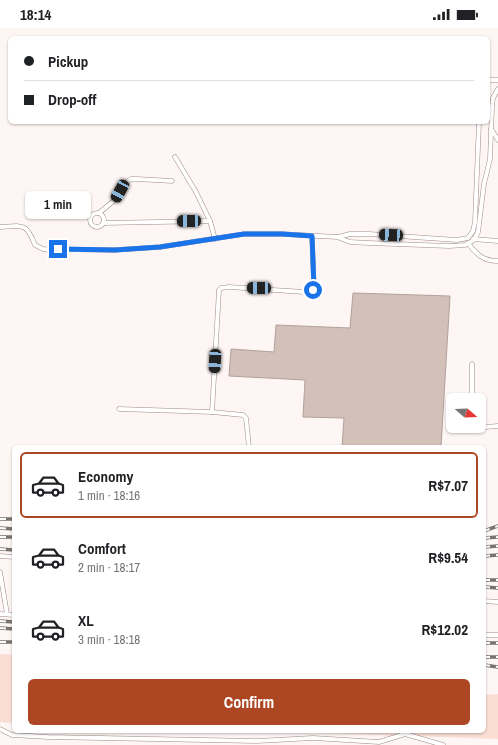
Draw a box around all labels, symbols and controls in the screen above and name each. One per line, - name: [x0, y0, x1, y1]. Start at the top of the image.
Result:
- text: 18:14: [20, 4, 51, 25]
- text: Pickup: [48, 51, 88, 72]
- text: Drop-off: [48, 89, 97, 110]
- car: [109, 178, 131, 204]
- callout: 1 min: [25, 191, 91, 219]
- text: 1 min: [44, 196, 72, 213]
- car: [177, 215, 201, 227]
- car: [379, 228, 403, 242]
- route end: [49, 240, 67, 258]
- route start: [304, 281, 322, 299]
- car: [247, 282, 271, 294]
- car: [208, 349, 222, 373]
- north arrow: [446, 393, 486, 433]
- map controls: [446, 393, 486, 433]
- text: Economy: [78, 466, 133, 487]
- icon: car: [30, 467, 66, 503]
- text: R$7.07: [428, 475, 468, 496]
- text: 1 min · 18:16: [78, 487, 140, 504]
- text: Comfort: [78, 538, 126, 559]
- icon: car: [30, 539, 66, 575]
- text: R$9.54: [428, 547, 468, 568]
- text: 2 min · 18:17: [78, 559, 140, 576]
- text: XL: [78, 610, 94, 631]
- icon: car: [30, 611, 66, 647]
- text: R$12.02: [421, 619, 468, 640]
- text: 3 min · 18:18: [78, 631, 140, 648]
- button: Confirm: [28, 679, 470, 725]

